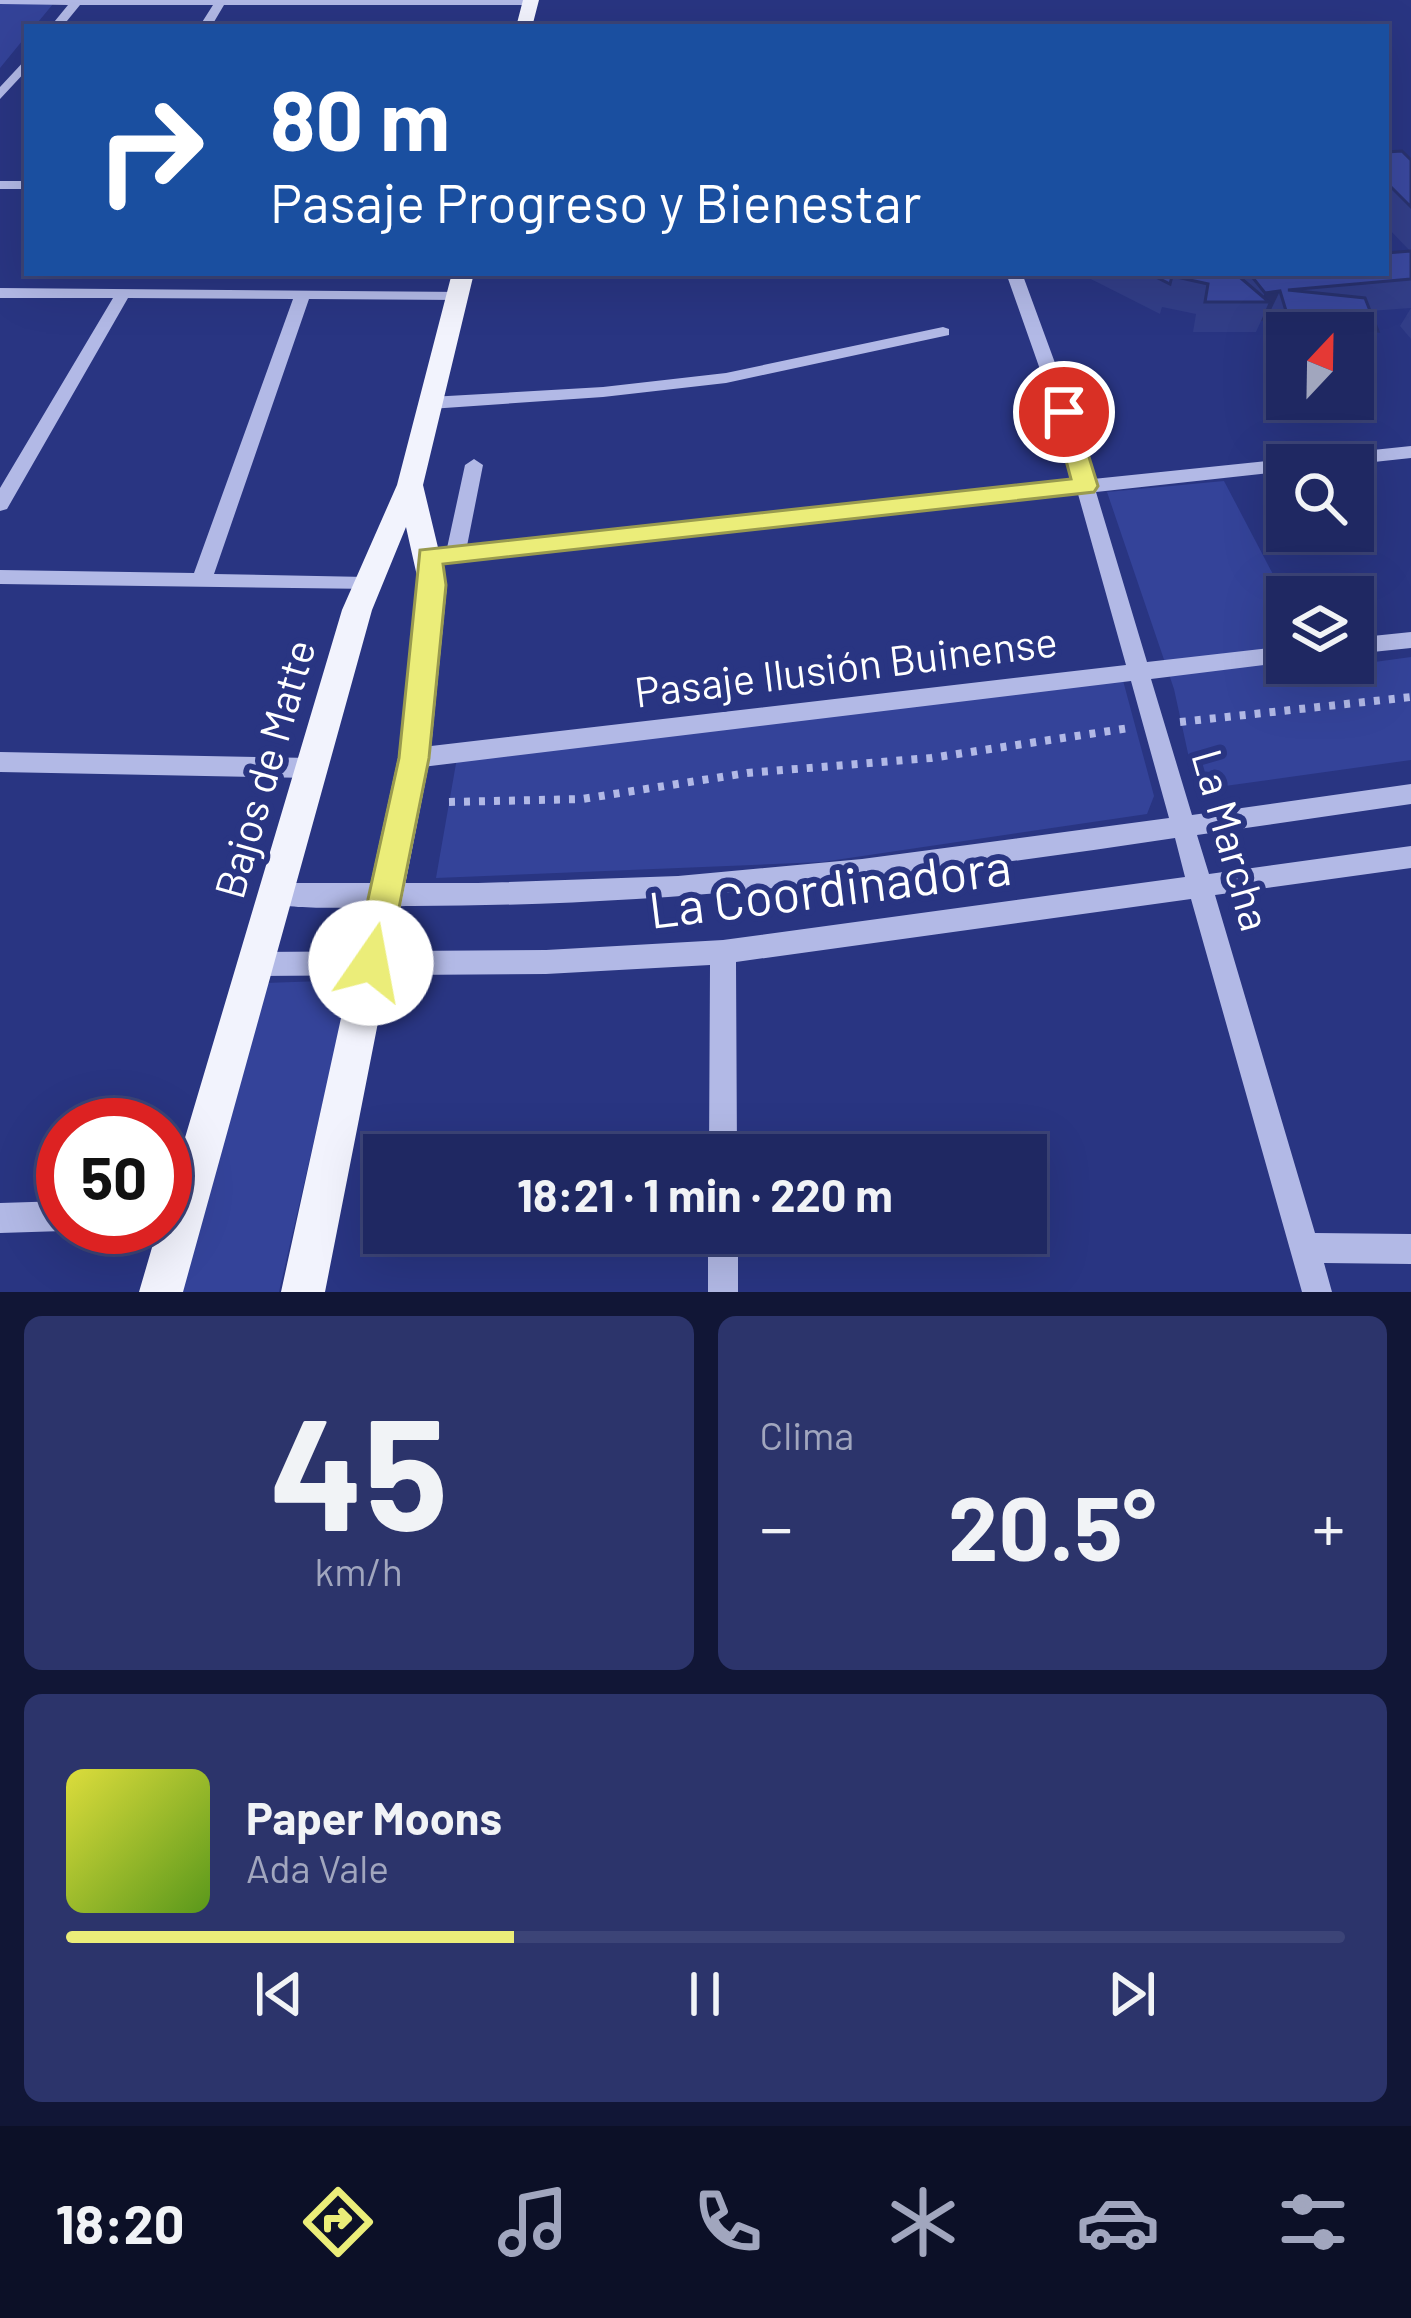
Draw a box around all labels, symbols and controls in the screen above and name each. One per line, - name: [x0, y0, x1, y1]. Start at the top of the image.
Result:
- text: 80 m: [270, 67, 450, 168]
- icon: right: [72, 72, 228, 228]
- text: Pasaje Progreso y Bienestar: [270, 169, 921, 234]
- north arrow: [1266, 312, 1374, 420]
- map controls: [1266, 312, 1374, 684]
- pin: [1013, 361, 1115, 463]
- icon: arrive: [1031, 379, 1097, 445]
- button: search: [1266, 444, 1374, 552]
- button: layers: [1266, 576, 1374, 684]
- street label: Pasaje Ilusión Buinense: [632, 614, 1060, 717]
- street label: Bajos de Matte: [202, 633, 325, 904]
- street label: La Marcha: [1183, 743, 1283, 936]
- street label: La Coordinadora: [645, 834, 1014, 939]
- position arrow: [308, 900, 434, 1026]
- speed limit sign: 50: [36, 1098, 192, 1254]
- text: 18:21 · 1 min · 220 m: [517, 1167, 893, 1221]
- text: 45: [270, 1375, 448, 1562]
- text: Clima: [760, 1411, 854, 1458]
- text: 20.5°: [948, 1471, 1156, 1579]
- text: −: [760, 1486, 793, 1565]
- text: +: [1312, 1486, 1345, 1565]
- text: km/h: [315, 1547, 403, 1594]
- text: Paper Moons: [246, 1790, 502, 1844]
- text: Ada Vale: [246, 1844, 389, 1891]
- icon: previous: [246, 1961, 312, 2027]
- icon: pause: [672, 1961, 738, 2027]
- icon: next: [1099, 1961, 1165, 2027]
- icon: directions: [296, 2180, 380, 2264]
- icon: music: [491, 2180, 575, 2264]
- icon: phone: [686, 2180, 770, 2264]
- icon: climate: [881, 2180, 965, 2264]
- icon: car: [1076, 2180, 1160, 2264]
- icon: filters: [1271, 2180, 1355, 2264]
- text: 18:20: [56, 2190, 185, 2255]

